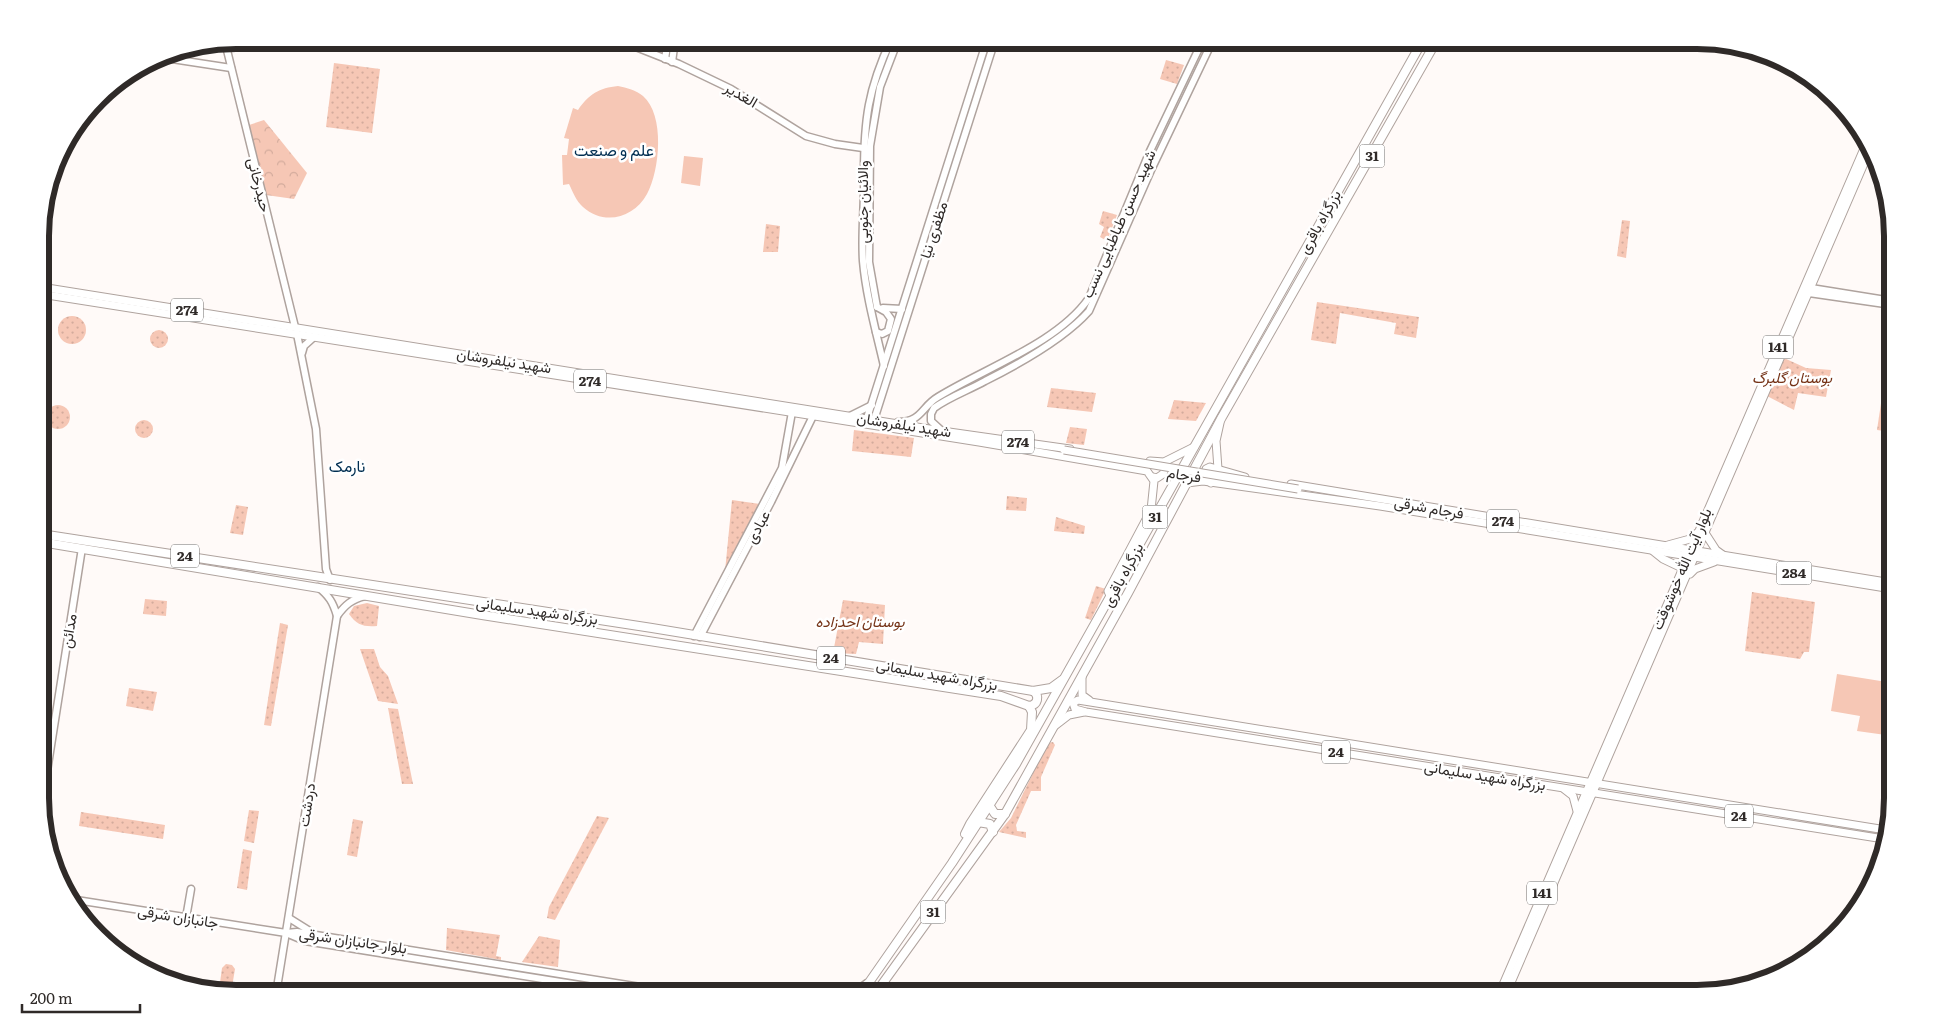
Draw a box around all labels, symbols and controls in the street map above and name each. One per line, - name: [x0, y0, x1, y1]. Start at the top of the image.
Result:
- street label: الغدیر: [720, 74, 763, 112]
- district label: علم و صنعت: [574, 137, 654, 161]
- road number: 31: [1360, 144, 1384, 168]
- street label: شهید حسن طباطبایی نسب: [1075, 145, 1161, 301]
- street label: حیدرخانی: [243, 155, 278, 214]
- street label: والائیان جنوبی: [850, 160, 873, 244]
- street label: بزرگراه باقری: [1292, 185, 1346, 258]
- street label: مظفری نیا: [913, 198, 953, 261]
- road number: 274: [171, 298, 203, 322]
- road number: 141: [1763, 336, 1793, 358]
- street label: شهید نیلفروشان: [455, 341, 554, 378]
- park label: بوستان گلبرگ: [1752, 365, 1832, 388]
- road number: 274: [574, 370, 606, 392]
- street label: شهید نیلفروشان: [855, 405, 954, 442]
- road number: 274: [1002, 431, 1034, 454]
- district label: نارمک: [329, 453, 365, 477]
- street label: فرجام: [1165, 459, 1203, 488]
- street label: فرجام شرقی: [1393, 489, 1466, 524]
- street label: بلوار آیت الله خوشوقت: [1645, 504, 1717, 633]
- street label: عبادی: [738, 505, 775, 547]
- road number: 31: [1142, 506, 1168, 528]
- road number: 274: [1487, 510, 1519, 532]
- street label: بزرگراه باقری: [1095, 538, 1148, 611]
- road number: 24: [171, 544, 199, 568]
- road number: 284: [1776, 562, 1812, 584]
- street label: بزرگراه شهید سلیمانی: [475, 590, 600, 629]
- park label: بوستان احدزاده: [816, 609, 905, 632]
- street label: مدائن: [53, 612, 82, 650]
- road number: 24: [817, 646, 845, 670]
- street label: بزرگراه شهید سلیمانی: [875, 652, 1000, 696]
- road number: 24: [1322, 740, 1350, 764]
- street label: بزرگراه شهید سلیمانی: [1423, 754, 1548, 795]
- street label: دردشت: [291, 781, 320, 828]
- road number: 24: [1725, 804, 1753, 828]
- road number: 141: [1527, 881, 1557, 904]
- street label: جانبازان شرقی: [136, 898, 220, 933]
- road number: 31: [920, 900, 946, 924]
- street label: بلوار جانبازان شرقی: [298, 921, 409, 958]
- scale bar: [22, 982, 140, 1014]
- text: 200 m: [30, 986, 73, 1009]

